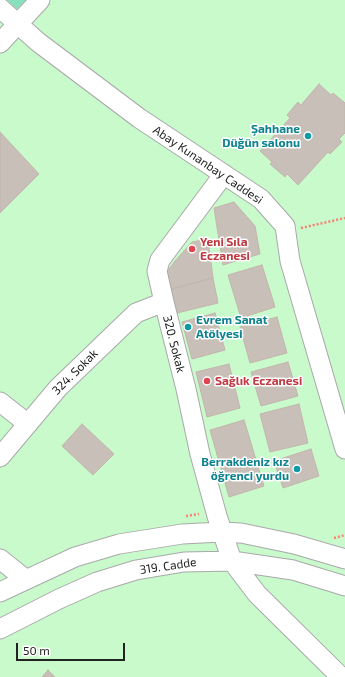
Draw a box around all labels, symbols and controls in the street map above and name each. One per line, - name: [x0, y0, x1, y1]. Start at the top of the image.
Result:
- place label: Şahhane Düğün salonu: [222, 122, 300, 150]
- street label: Abay Kunanbay Caddesi: [150, 123, 266, 207]
- marker: Şahhane Düğün salonu: [303, 131, 313, 141]
- place label: Yeni Sıla Eczanesi: [200, 235, 250, 263]
- marker: Yeni Sıla Eczanesi: [187, 244, 197, 254]
- place label: Evrem Sanat Atölyesi: [196, 313, 268, 341]
- street label: 320. Sokak: [160, 314, 188, 374]
- marker: Evrem Sanat Atölyesi: [183, 322, 193, 332]
- street label: 324. Sokak: [49, 346, 101, 398]
- place label: Sağlık Eczanesi: [215, 374, 302, 388]
- marker: Sağlık Eczanesi: [202, 376, 212, 386]
- place label: Berrakdeniz kız öğrenci yurdu: [201, 455, 289, 483]
- marker: Berrakdeniz kız öğrenci yurdu: [292, 464, 302, 474]
- street label: 319. Cadde: [139, 555, 197, 577]
- scale bar: [18, 635, 127, 661]
- text: 50 m: [23, 643, 50, 657]

